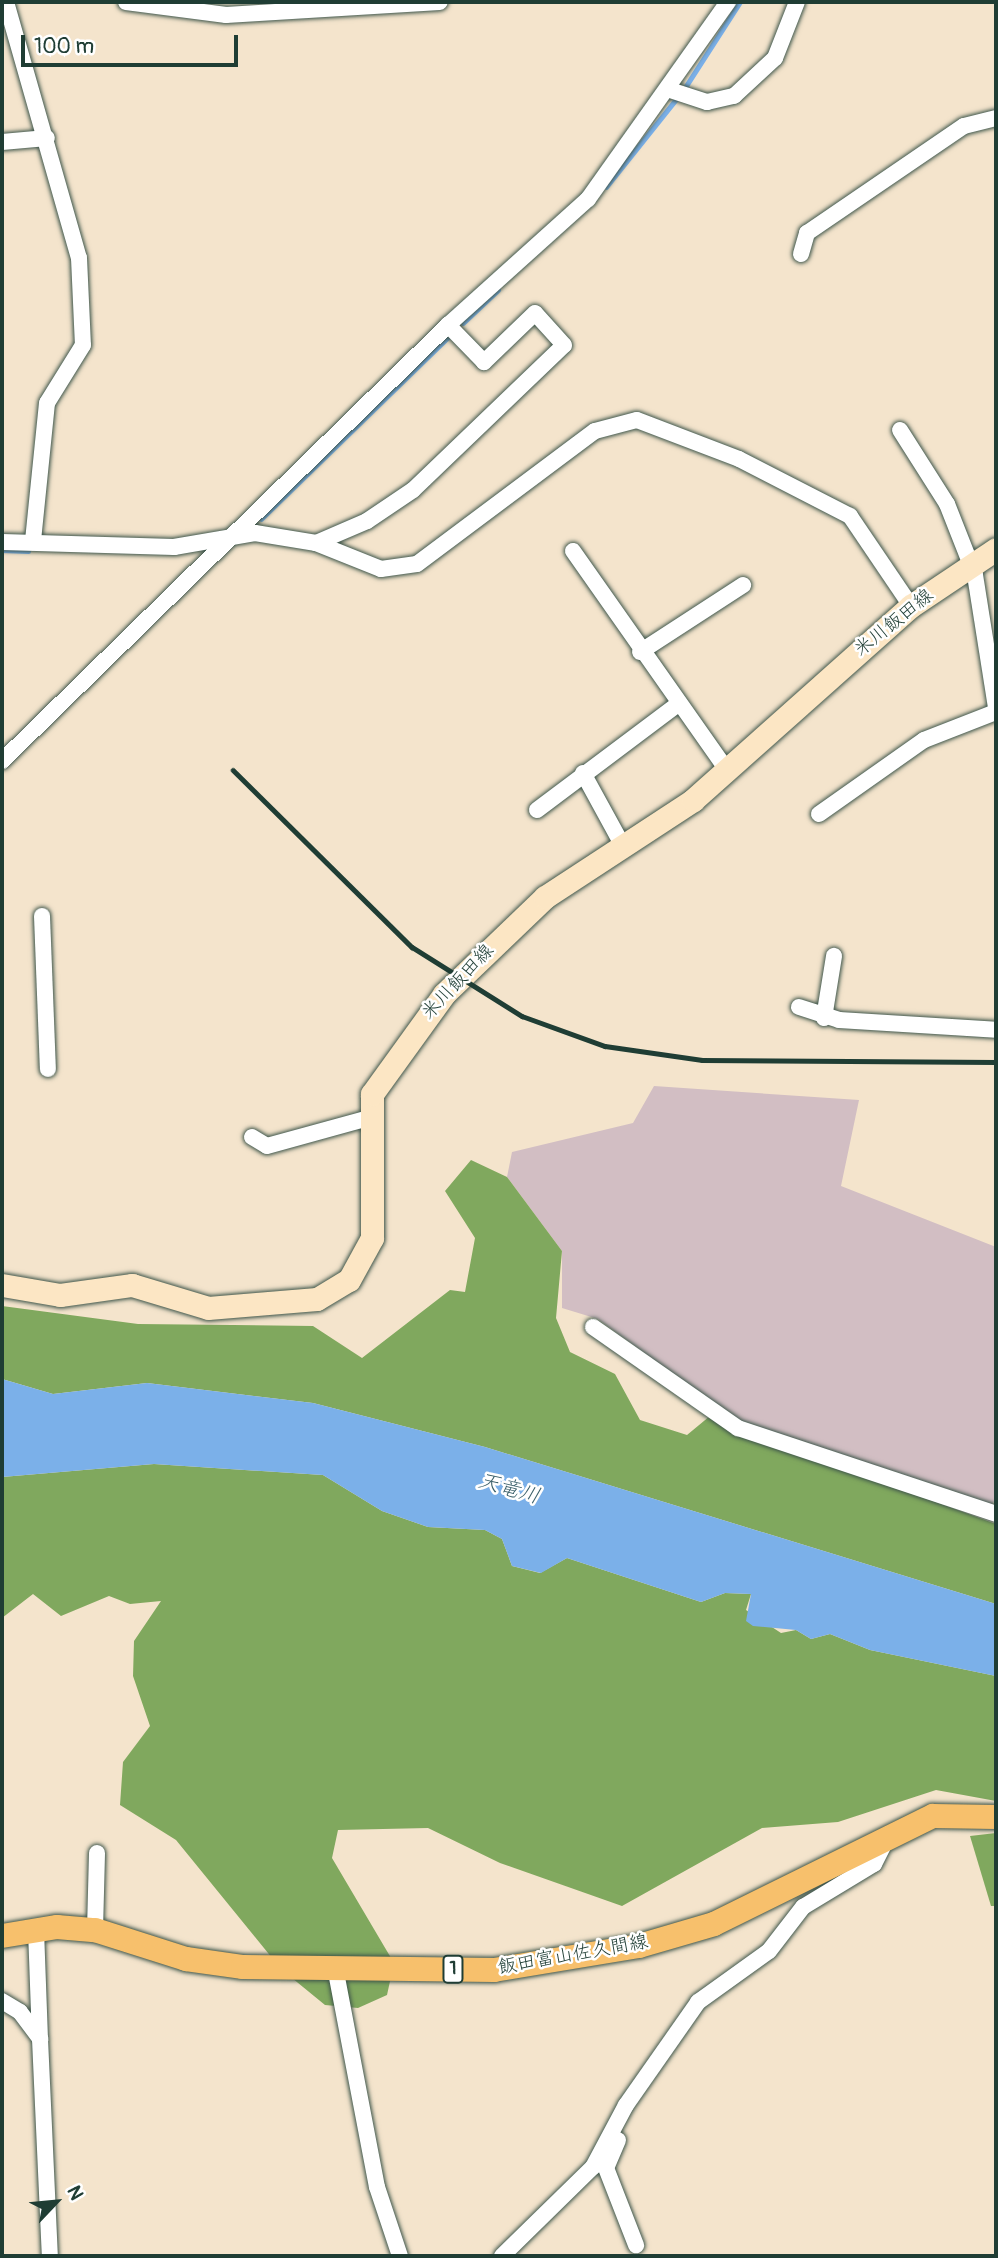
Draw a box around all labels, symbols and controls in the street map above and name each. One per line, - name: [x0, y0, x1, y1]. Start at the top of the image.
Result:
- scale bar: [24, 21, 242, 65]
- text: 100 m: [34, 33, 94, 60]
- street label: 米川飯田線: [850, 584, 938, 662]
- street label: 米川飯田線: [417, 939, 499, 1025]
- water label: 天竜川: [475, 1468, 543, 1510]
- street label: 飯田富山佐久間線: [496, 1931, 650, 1979]
- road number: 1: [441, 1954, 465, 1983]
- north arrow: [21, 2167, 91, 2237]
- text: N: [61, 2182, 88, 2204]

